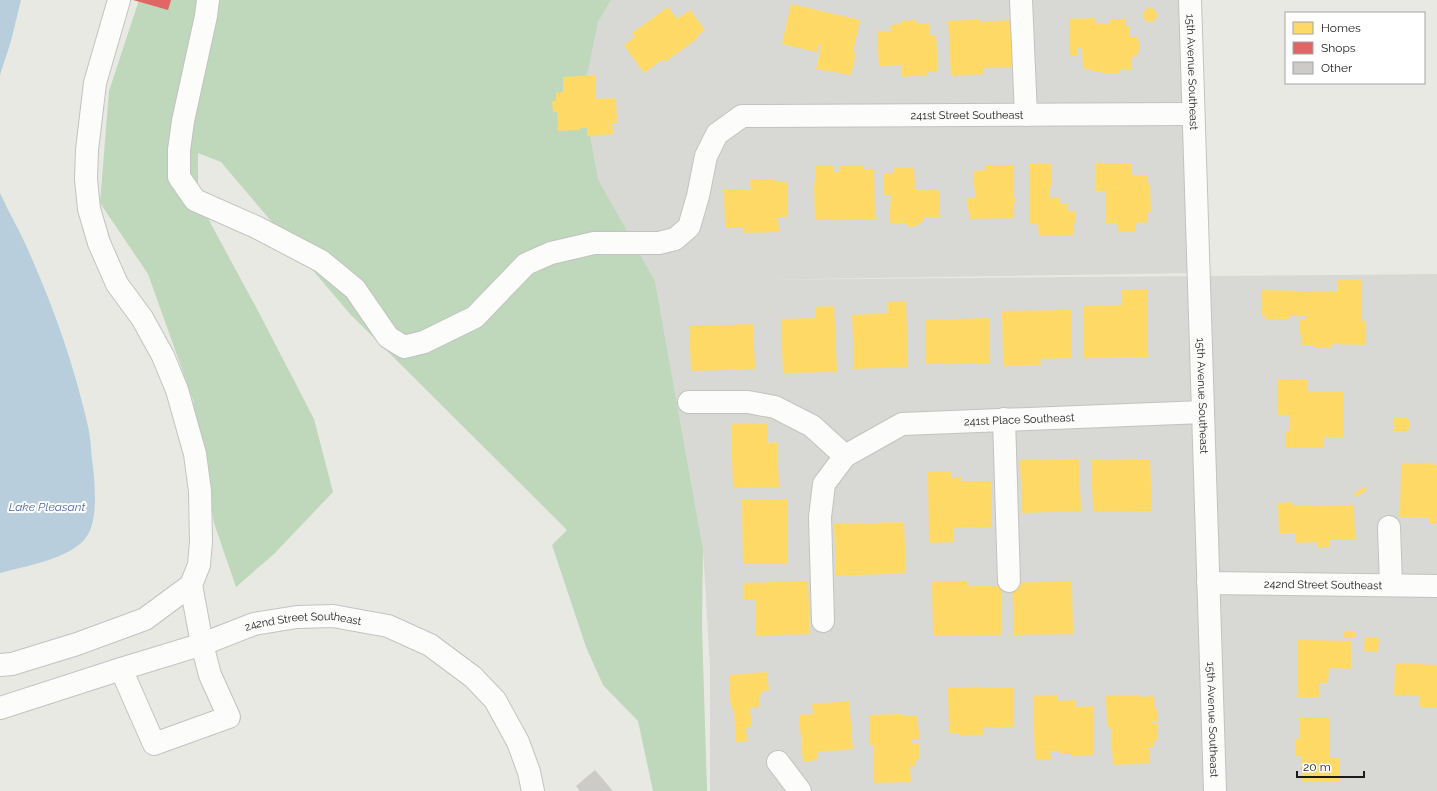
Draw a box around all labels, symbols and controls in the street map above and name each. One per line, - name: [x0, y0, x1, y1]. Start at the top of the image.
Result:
- legend: [1285, 12, 1425, 84]
- street label: 15th Avenue Southeast: [1184, 14, 1201, 131]
- text: Homes: [1321, 21, 1361, 35]
- text: Shops: [1321, 41, 1356, 55]
- text: Other: [1321, 61, 1353, 75]
- street label: 241st Street Southeast: [910, 108, 1024, 122]
- street label: 15th Avenue Southeast: [1194, 338, 1211, 454]
- street label: 241st Place Southeast: [964, 411, 1075, 428]
- water label: Lake Pleasant: [9, 500, 85, 514]
- street label: 242nd Street Southeast: [1264, 577, 1383, 592]
- street label: 242nd Street Southeast: [243, 609, 363, 634]
- street label: 15th Avenue Southeast: [1204, 661, 1221, 778]
- scale bar: [1297, 753, 1364, 779]
- text: 20 m: [1303, 760, 1331, 774]

